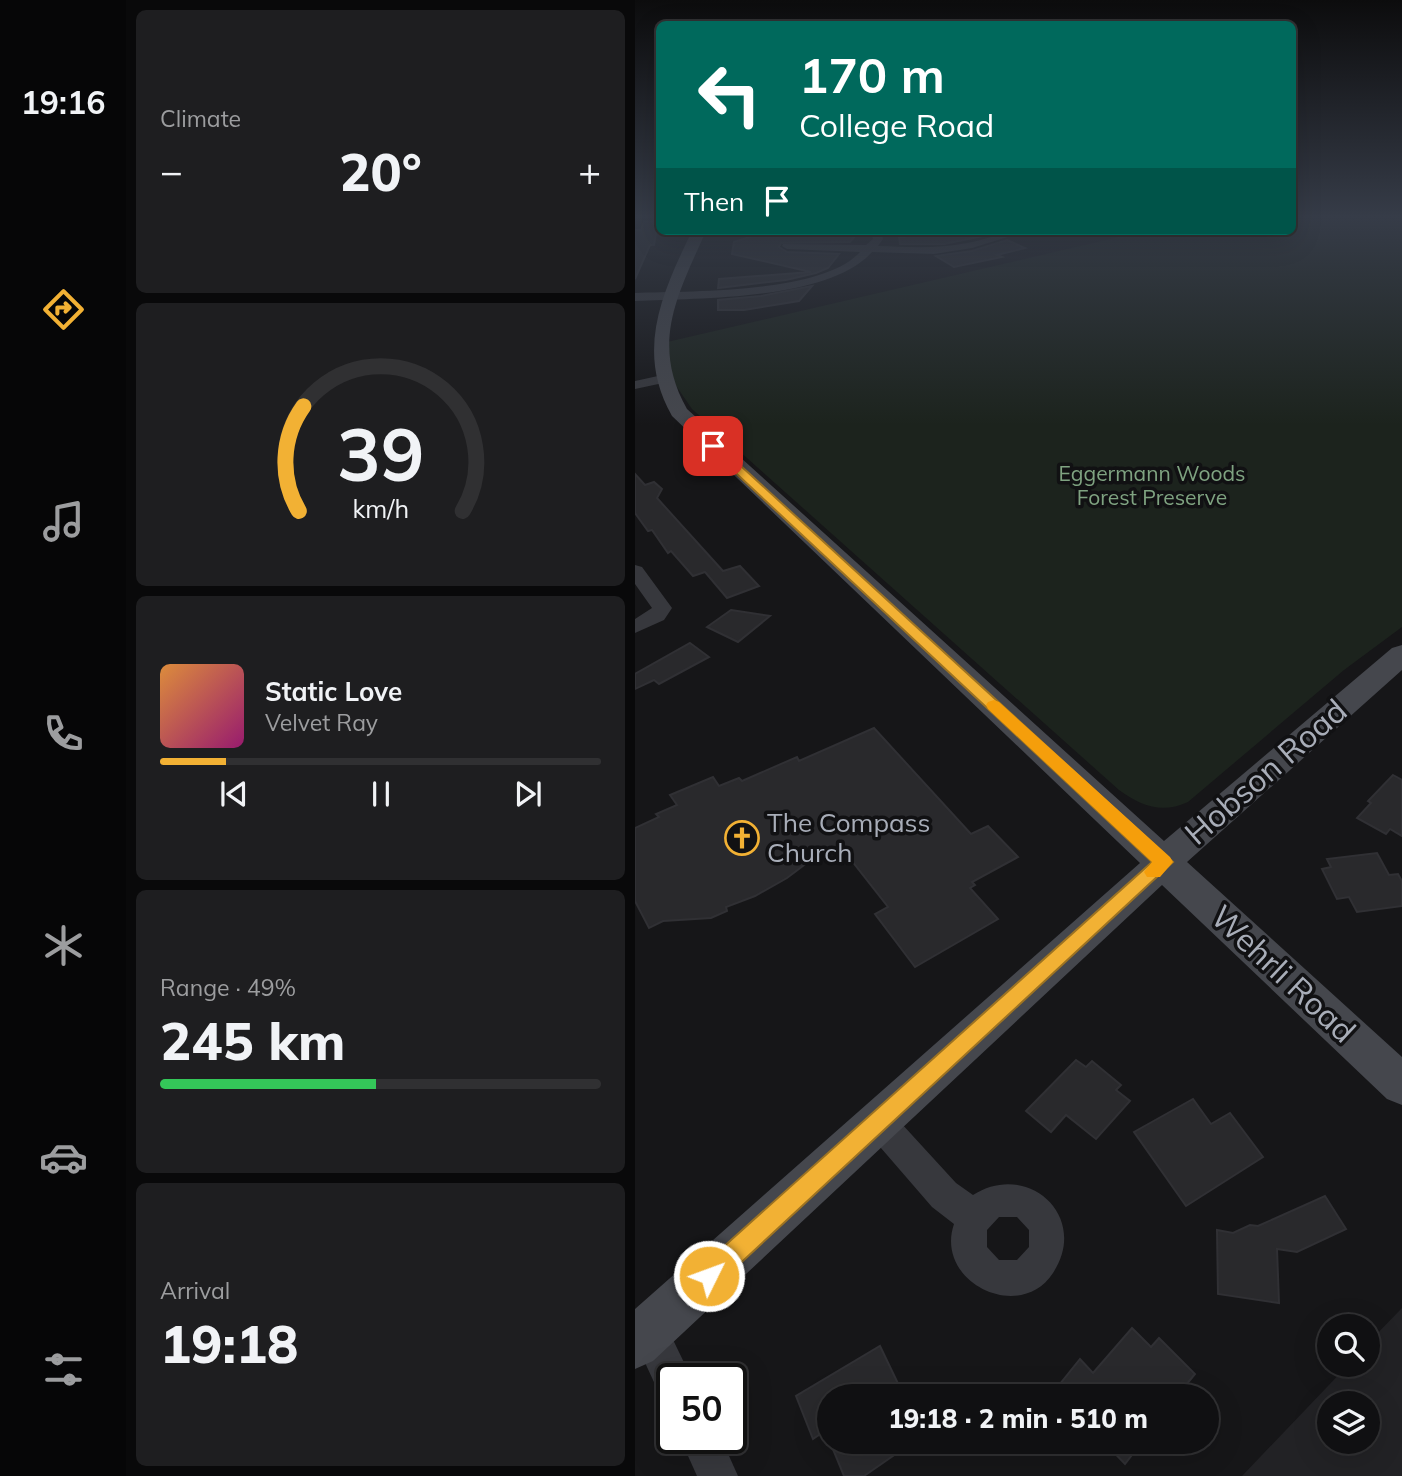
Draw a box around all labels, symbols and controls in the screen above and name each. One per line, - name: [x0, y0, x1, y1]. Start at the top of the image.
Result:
- text: 170 m: [799, 44, 945, 105]
- icon: left: [684, 49, 775, 140]
- text: 19:16: [21, 82, 105, 122]
- text: Climate: [160, 104, 241, 133]
- text: College Road: [799, 105, 994, 145]
- text: 20°: [339, 139, 422, 204]
- text: −: [160, 147, 183, 195]
- text: +: [578, 147, 601, 195]
- icon: arrive: [758, 182, 796, 220]
- text: Then: [684, 185, 744, 218]
- icon: directions: [39, 285, 88, 334]
- text: 39: [337, 408, 424, 499]
- pin: [683, 416, 743, 476]
- icon: arrive: [694, 427, 732, 465]
- park label: Eggermann Woods Forest Preserve: [1059, 460, 1245, 510]
- text: km/h: [352, 493, 409, 524]
- icon: music: [39, 497, 88, 546]
- text: Static Love: [265, 675, 402, 708]
- street label: Hobson Road: [1176, 690, 1355, 852]
- text: Velvet Ray: [265, 708, 378, 737]
- icon: phone: [39, 709, 88, 758]
- icon: previous: [215, 775, 253, 813]
- icon: pause: [362, 775, 400, 813]
- icon: next: [509, 775, 547, 813]
- place label: The Compass Church: [767, 806, 930, 869]
- church icon: The Compass Church: [723, 819, 761, 857]
- street label: Wehrli Road: [1203, 896, 1364, 1050]
- icon: climate: [39, 921, 88, 970]
- text: Range · 49%: [160, 973, 296, 1002]
- text: 245 km: [160, 1008, 345, 1073]
- icon: car: [39, 1133, 88, 1182]
- position arrow: [672, 1239, 746, 1313]
- text: Arrival: [160, 1276, 230, 1305]
- text: 19:18: [160, 1311, 298, 1376]
- map controls: [1317, 1314, 1380, 1454]
- button: search: [1317, 1314, 1380, 1377]
- icon: filters: [39, 1345, 88, 1394]
- speed limit sign: 50: [656, 1363, 747, 1454]
- button: layers: [1317, 1391, 1380, 1454]
- text: 19:18 · 2 min · 510 m: [888, 1402, 1148, 1435]

